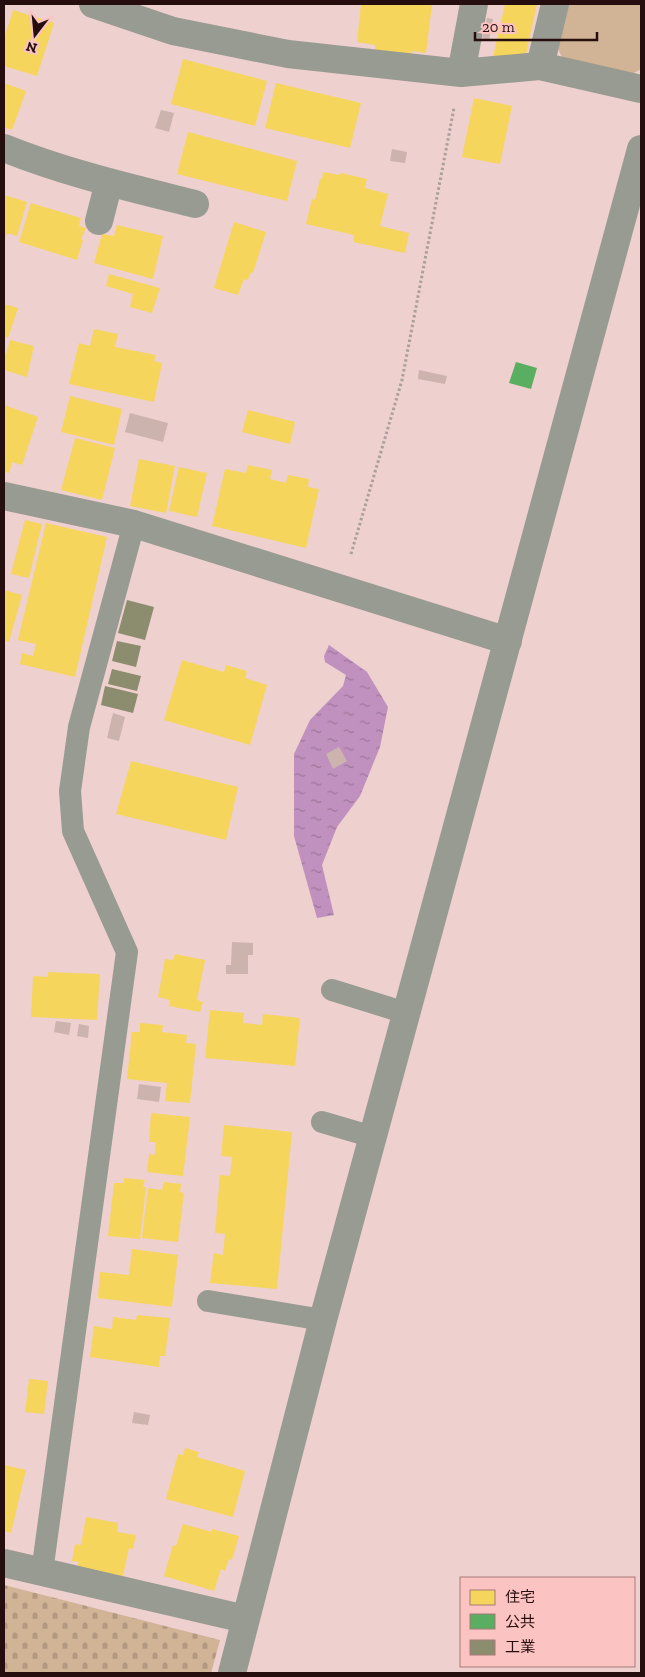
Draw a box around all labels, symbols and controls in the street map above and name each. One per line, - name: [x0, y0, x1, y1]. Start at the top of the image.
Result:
- north arrow: [10, 10, 60, 60]
- scale bar: [475, 10, 598, 42]
- text: 20 m: [482, 18, 515, 36]
- text: N: [24, 37, 39, 57]
- legend: [460, 1577, 635, 1667]
- text: 住宅: [505, 1588, 535, 1606]
- text: 公共: [505, 1613, 535, 1631]
- text: 工業: [505, 1638, 535, 1656]

